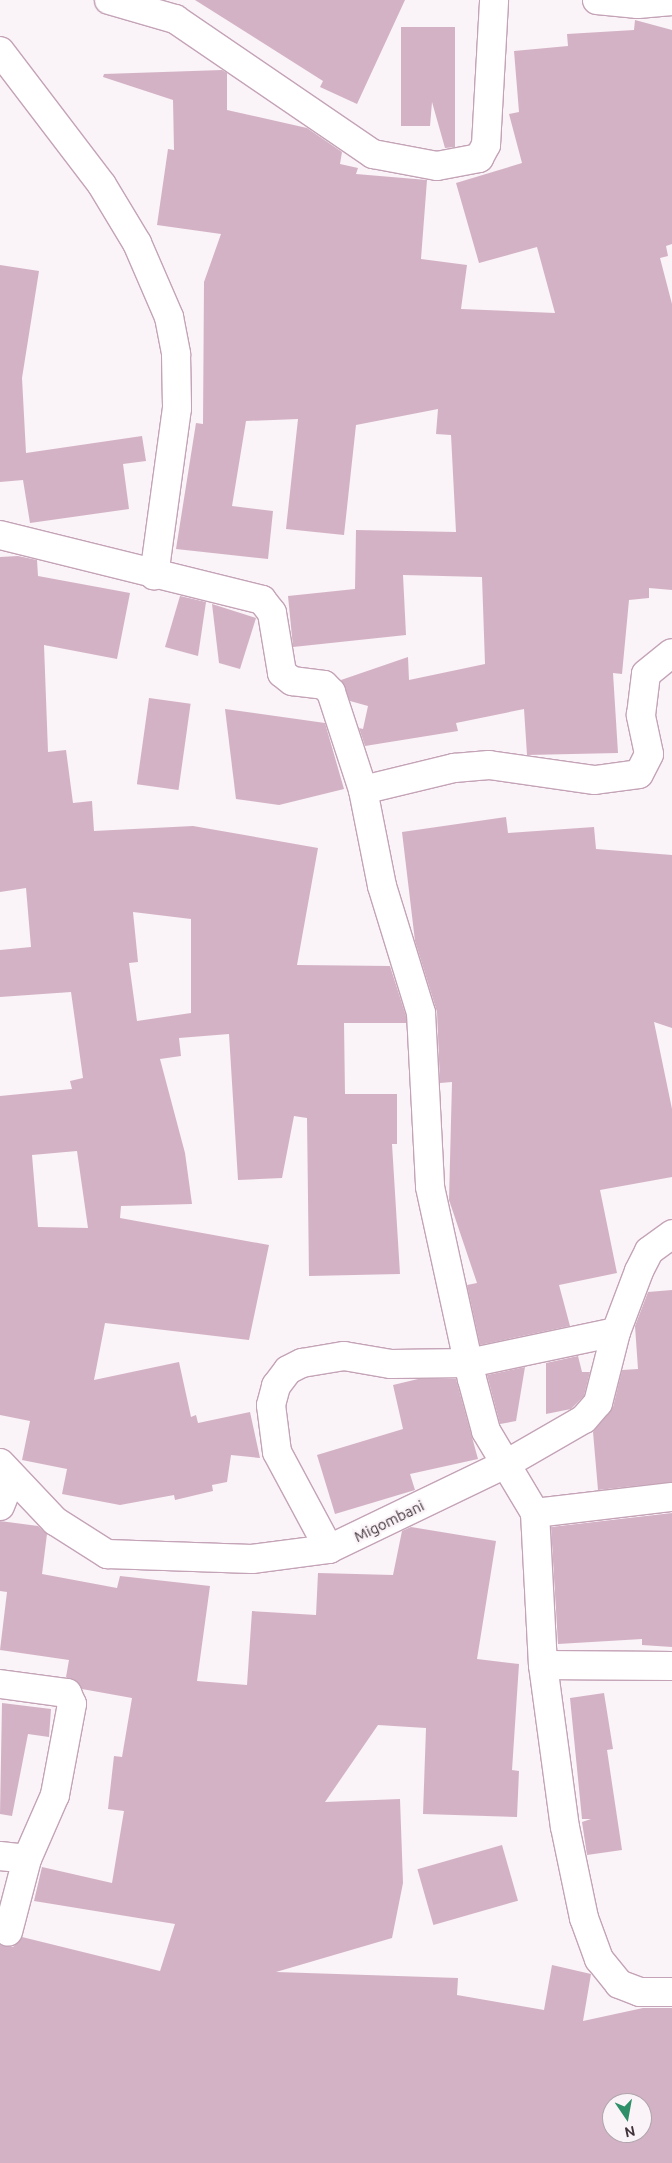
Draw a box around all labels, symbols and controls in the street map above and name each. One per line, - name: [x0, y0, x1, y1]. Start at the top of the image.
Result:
- street label: Migombani: [351, 1496, 427, 1546]
- north arrow: [602, 2093, 652, 2143]
- text: N: [623, 2123, 637, 2141]

